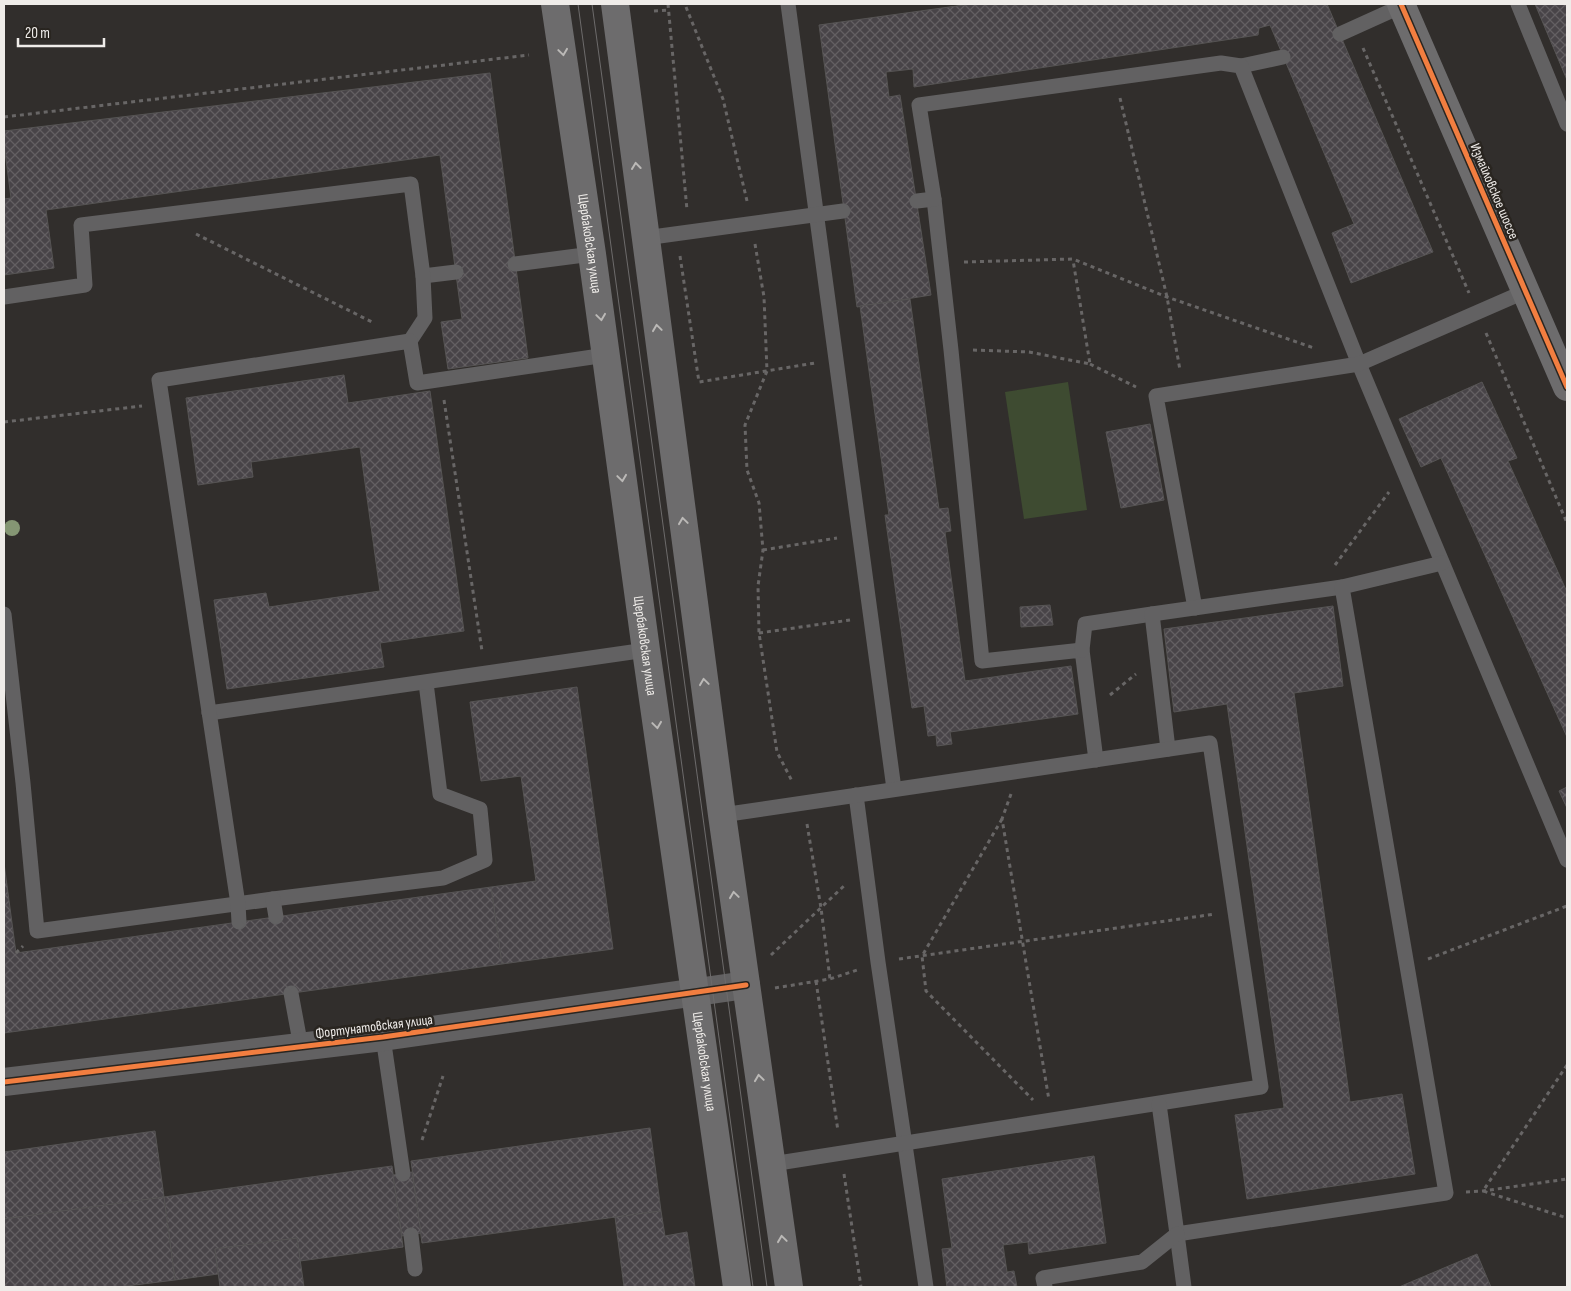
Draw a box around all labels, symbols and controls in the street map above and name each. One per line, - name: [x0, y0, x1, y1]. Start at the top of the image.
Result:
- scale bar: [18, 15, 104, 47]
- text: 20 m: [25, 24, 50, 43]
- one-way arrow: [558, 47, 568, 56]
- street label: Измайловское шоссе: [1467, 141, 1522, 242]
- one-way arrow: [631, 162, 642, 170]
- street label: Щербаковская улица: [574, 193, 605, 294]
- one-way arrow: [595, 313, 606, 321]
- one-way arrow: [652, 323, 663, 331]
- one-way arrow: [617, 473, 627, 482]
- one-way arrow: [678, 517, 689, 525]
- street label: Щербаковская улица: [630, 595, 660, 697]
- one-way arrow: [700, 678, 710, 686]
- one-way arrow: [651, 721, 661, 730]
- one-way arrow: [729, 891, 739, 899]
- street label: Фортунатовская улица: [314, 1011, 434, 1042]
- street label: Щербаковская улица: [689, 1011, 720, 1112]
- one-way arrow: [755, 1074, 765, 1082]
- one-way arrow: [777, 1235, 788, 1243]

